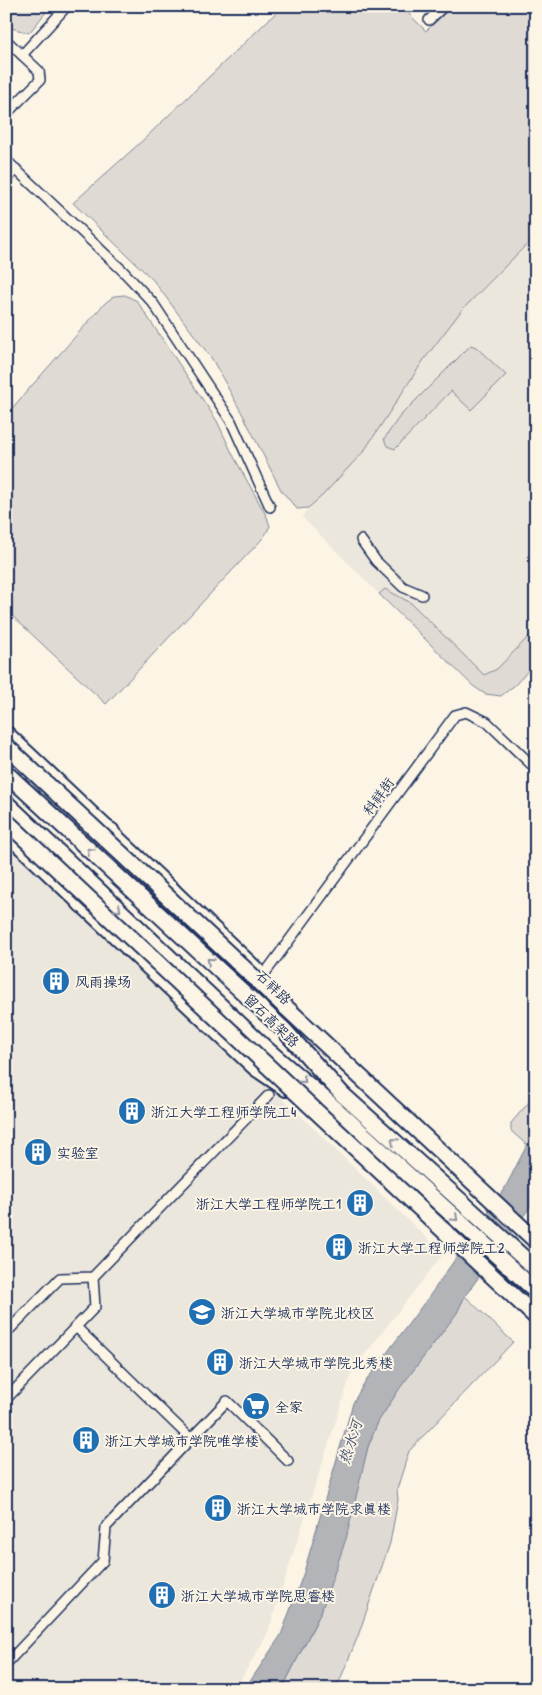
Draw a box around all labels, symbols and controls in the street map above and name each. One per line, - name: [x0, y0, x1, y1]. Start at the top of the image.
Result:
- street label: 科祥街: [358, 773, 398, 819]
- one-way arrow: [87, 847, 96, 856]
- one-way arrow: [112, 903, 121, 912]
- one-way arrow: [206, 958, 215, 967]
- building icon: 风雨操场: [41, 966, 71, 996]
- street label: 石祥路: [252, 966, 296, 1008]
- place label: 风雨操场: [75, 972, 131, 991]
- street label: 留石高架路: [240, 989, 304, 1051]
- one-way arrow: [297, 1075, 306, 1084]
- building icon: 浙江大学工程师学院工4: [117, 1096, 147, 1126]
- place label: 浙江大学工程师学院工4: [151, 1102, 296, 1121]
- building icon: 实验室: [23, 1137, 53, 1167]
- one-way arrow: [391, 1138, 400, 1147]
- place label: 实验室: [57, 1143, 99, 1162]
- building icon: 浙江大学工程师学院工1: [345, 1188, 375, 1218]
- place label: 浙江大学工程师学院工1: [196, 1194, 341, 1213]
- one-way arrow: [450, 1212, 459, 1221]
- building icon: 浙江大学工程师学院工2: [324, 1232, 354, 1262]
- place label: 浙江大学工程师学院工2: [358, 1238, 505, 1257]
- school or university icon: 浙江大学城市学院北校区: [187, 1297, 217, 1327]
- place label: 浙江大学城市学院北校区: [221, 1303, 375, 1322]
- building icon: 浙江大学城市学院北秀楼: [205, 1347, 235, 1377]
- place label: 浙江大学城市学院北秀楼: [239, 1353, 393, 1372]
- supermarket icon: 全家: [241, 1391, 271, 1421]
- place label: 全家: [275, 1397, 303, 1416]
- water label: 热水河: [333, 1415, 368, 1467]
- building icon: 浙江大学城市学院唯学楼: [71, 1425, 101, 1455]
- place label: 浙江大学城市学院唯学楼: [105, 1431, 259, 1450]
- building icon: 浙江大学城市学院求真楼: [203, 1493, 233, 1523]
- place label: 浙江大学城市学院求真楼: [237, 1499, 391, 1518]
- building icon: 浙江大学城市学院思睿楼: [147, 1580, 177, 1610]
- place label: 浙江大学城市学院思睿楼: [181, 1586, 335, 1605]

